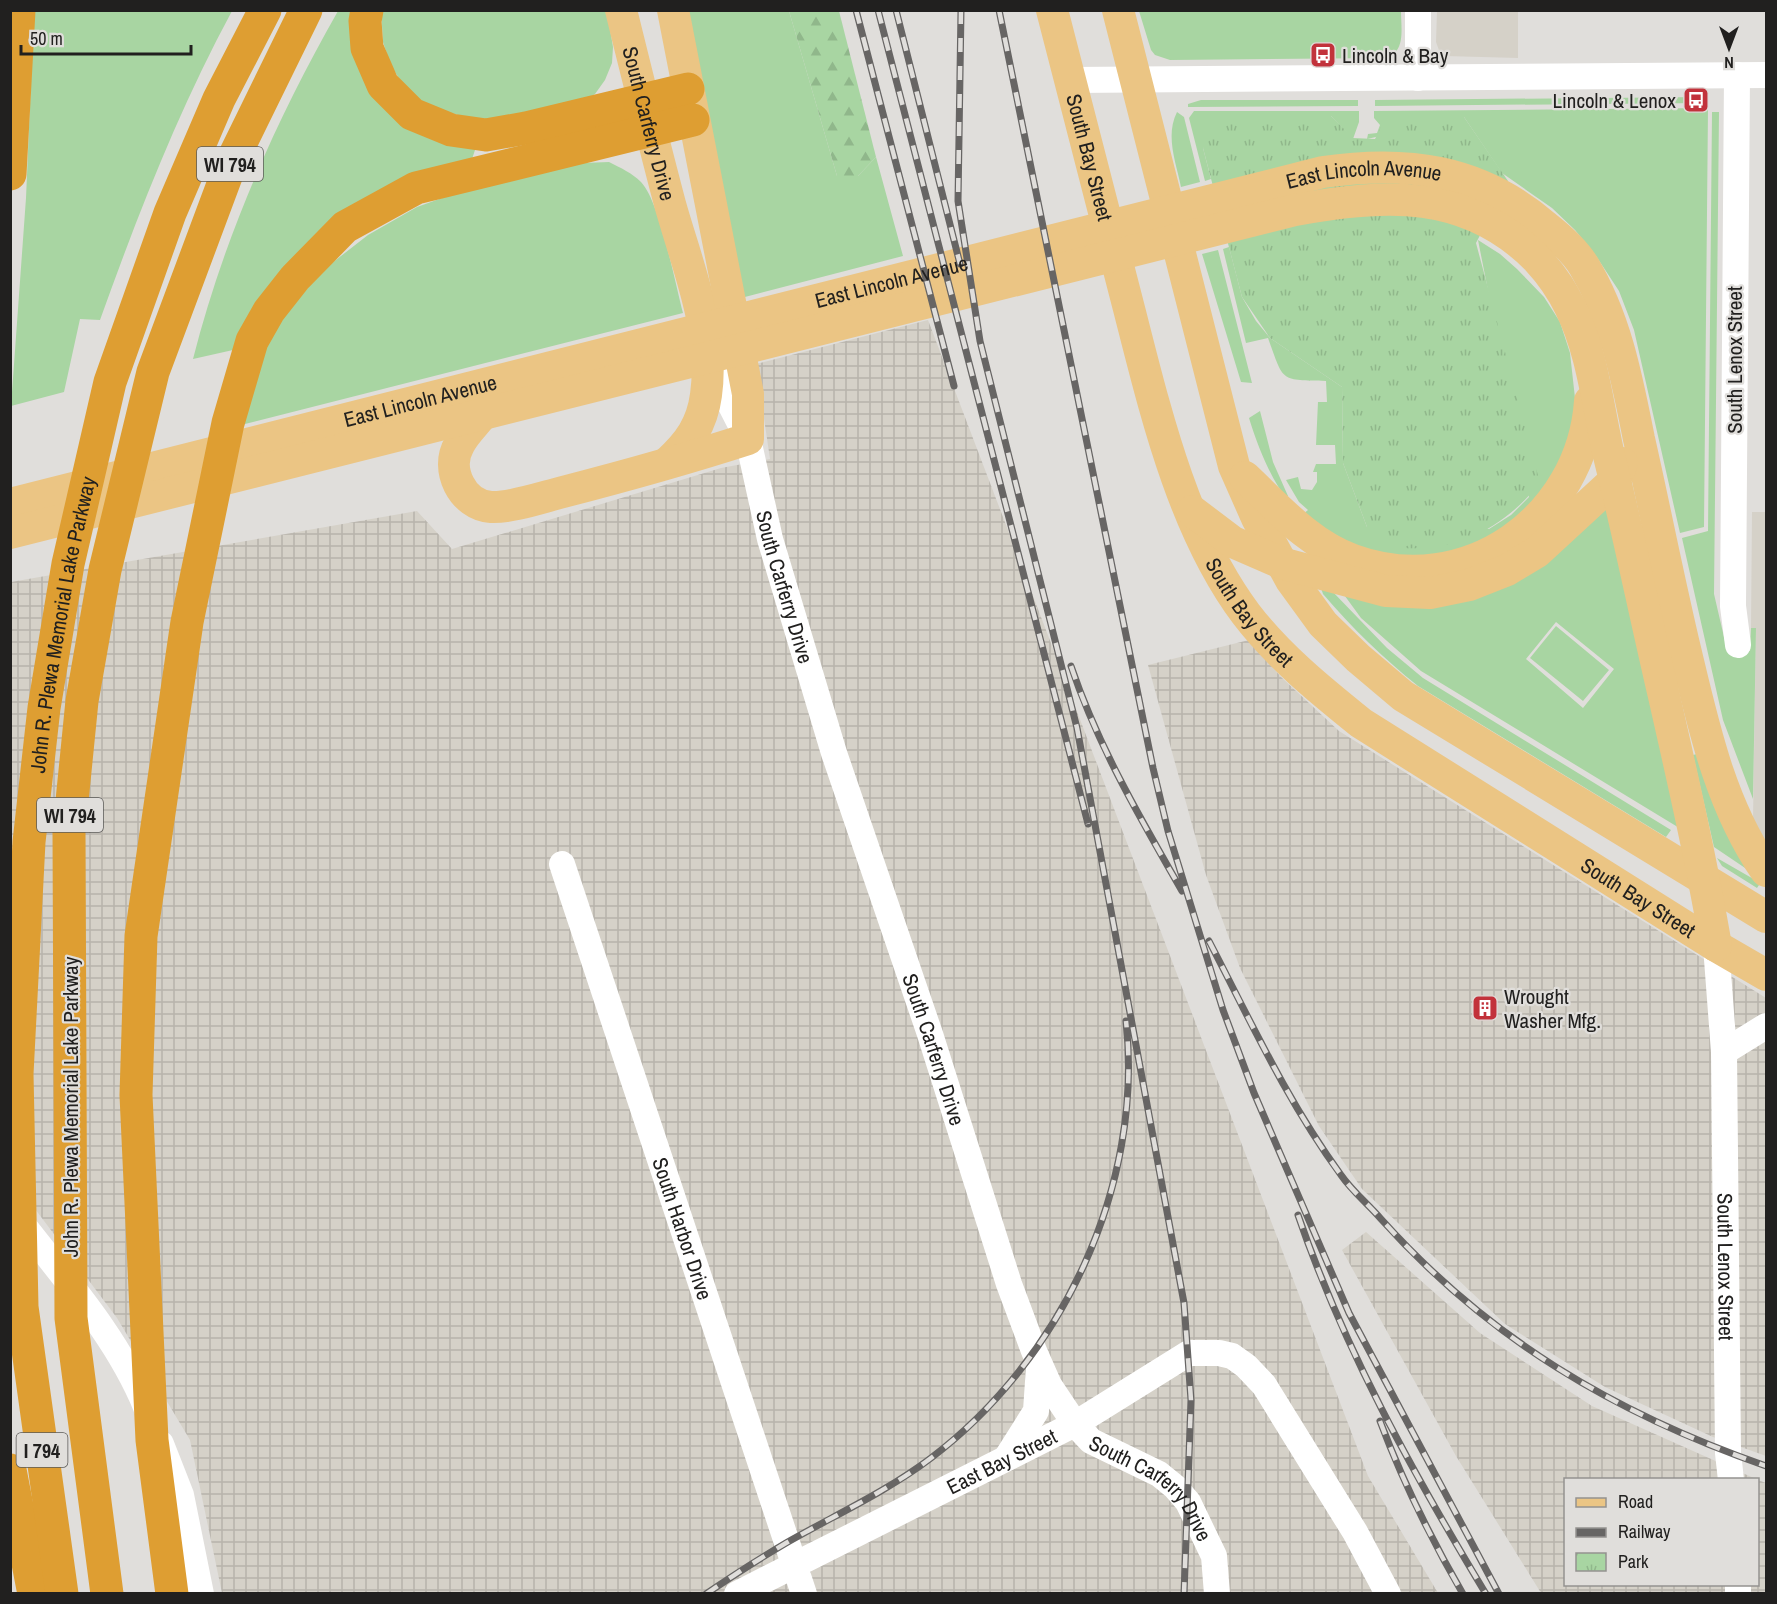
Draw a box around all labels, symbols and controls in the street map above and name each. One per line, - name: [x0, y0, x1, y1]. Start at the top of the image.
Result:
- scale bar: [21, 18, 190, 56]
- north arrow: [1699, 18, 1759, 78]
- text: 50 m: [30, 26, 63, 51]
- bus stop icon: Lincoln & Bay: [1308, 40, 1338, 70]
- place label: Lincoln & Bay: [1342, 41, 1449, 70]
- street label: South Carferry Drive: [616, 43, 683, 204]
- text: N: [1724, 52, 1734, 74]
- bus stop icon: Lincoln & Lenox: [1681, 85, 1711, 115]
- place label: Lincoln & Lenox: [1552, 86, 1676, 115]
- street label: South Bay Street: [1060, 91, 1120, 224]
- road number: WI 794: [197, 147, 263, 181]
- street label: East Lincoln Avenue: [1283, 153, 1444, 195]
- street label: East Lincoln Avenue: [812, 248, 971, 314]
- street label: South Lenox Street: [1720, 286, 1749, 434]
- street label: East Lincoln Avenue: [341, 367, 500, 434]
- street label: John R. Plewa Memorial Lake Parkway: [22, 473, 102, 775]
- street label: South Carferry Drive: [750, 508, 821, 667]
- street label: South Bay Street: [1199, 552, 1300, 673]
- road number: WI 794: [37, 798, 103, 832]
- street label: South Bay Street: [1576, 850, 1701, 944]
- street label: John R. Plewa Memorial Lake Parkway: [56, 956, 85, 1257]
- street label: South Carferry Drive: [896, 969, 972, 1129]
- place label: Wrought Washer Mfg.: [1504, 982, 1601, 1035]
- building icon: Wrought Washer Mfg.: [1470, 993, 1500, 1023]
- street label: South Harbor Drive: [646, 1153, 720, 1304]
- street label: South Lenox Street: [1711, 1193, 1741, 1341]
- street label: East Bay Street: [941, 1421, 1062, 1501]
- street label: South Carferry Drive: [1084, 1428, 1219, 1546]
- road number: I 794: [16, 1433, 68, 1467]
- legend: [1564, 1478, 1759, 1586]
- text: Road: [1618, 1489, 1653, 1514]
- text: Railway: [1618, 1519, 1671, 1544]
- text: Park: [1618, 1549, 1649, 1574]

